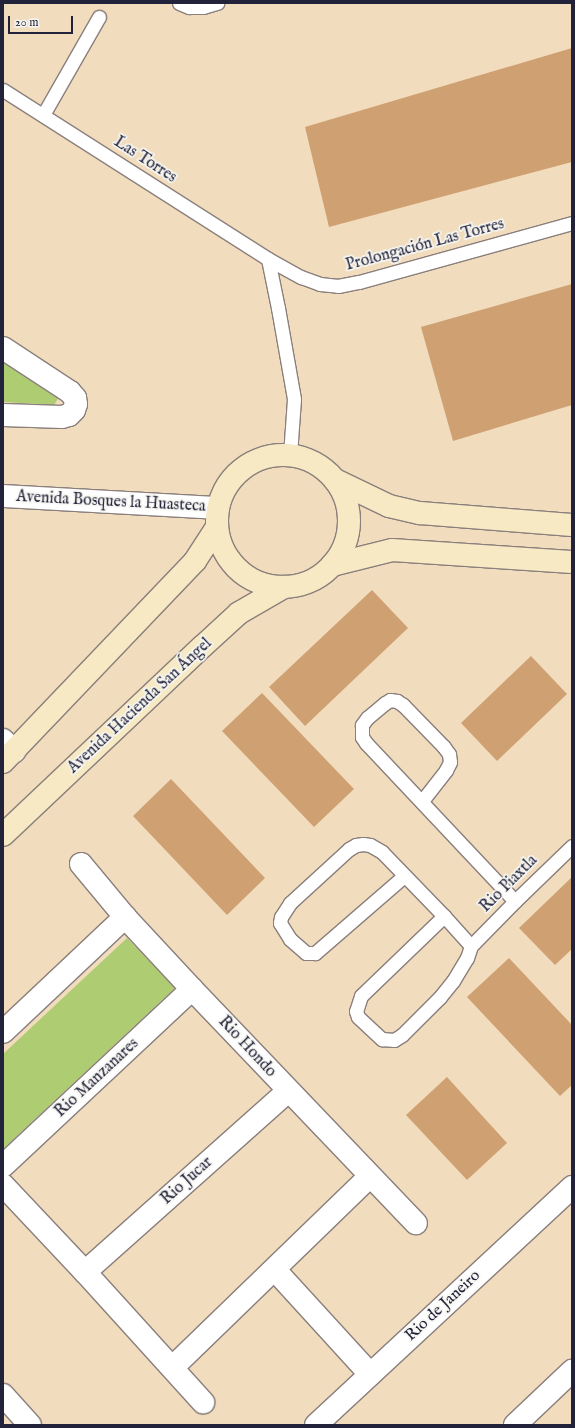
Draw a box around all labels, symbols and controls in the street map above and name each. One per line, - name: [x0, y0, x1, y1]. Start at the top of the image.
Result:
- scale bar: [10, 8, 75, 34]
- text: 20 m: [15, 15, 38, 30]
- street label: Las Torres: [110, 133, 180, 187]
- street label: Prolongación Las Torres: [344, 215, 506, 275]
- street label: Avenida Bosques la Huasteca: [16, 487, 206, 517]
- street label: Avenida Hacienda San Ángel: [64, 634, 216, 778]
- street label: Rio Piaxtla: [476, 851, 542, 917]
- street label: Rio Hondo: [214, 1013, 280, 1081]
- street label: Rio Manzanares: [51, 1034, 143, 1122]
- street label: Rio Jucar: [157, 1153, 217, 1209]
- street label: Rio de Janeiro: [402, 1266, 484, 1346]

